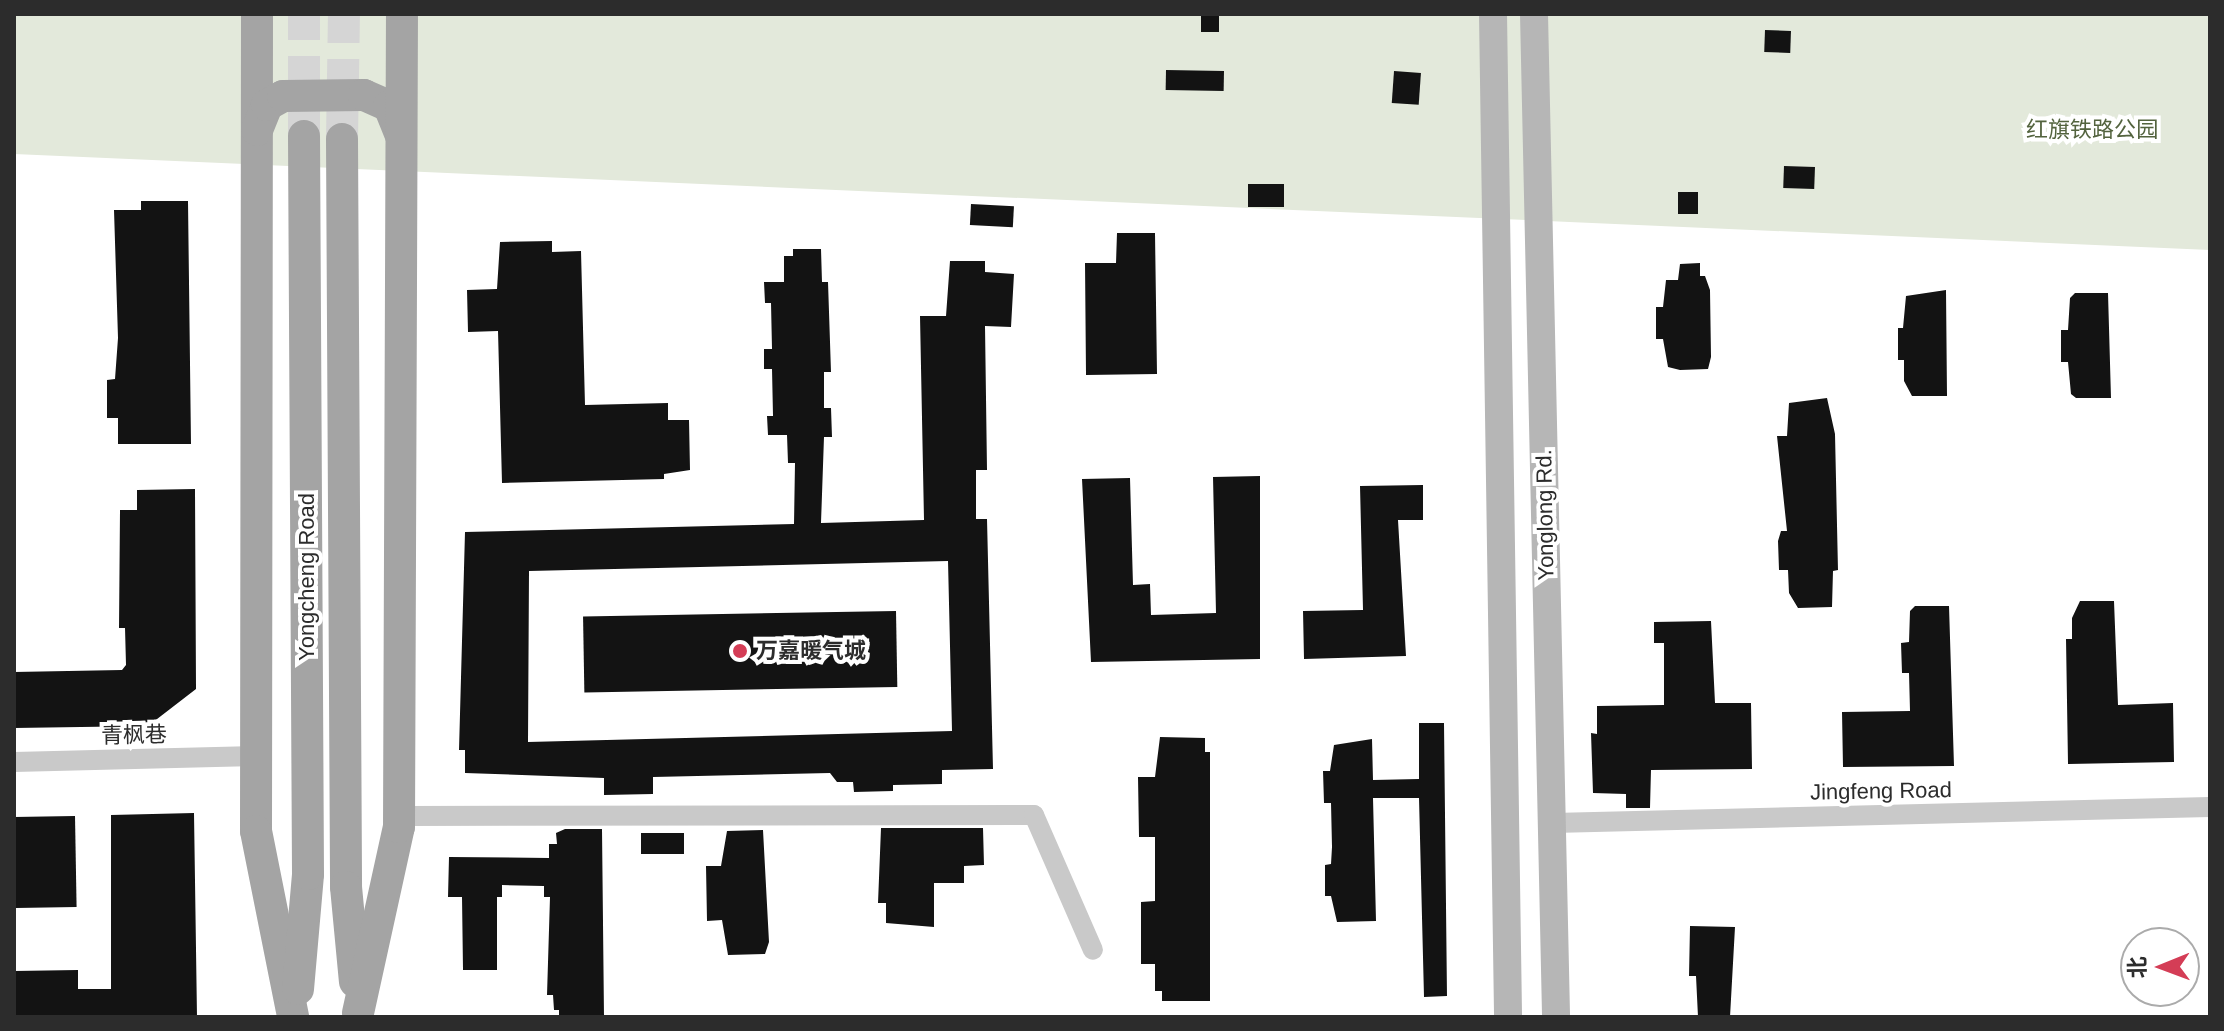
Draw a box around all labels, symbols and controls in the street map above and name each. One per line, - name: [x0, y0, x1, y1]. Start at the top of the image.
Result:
- park label: 红旗铁路公园: [2026, 117, 2158, 143]
- street label: Yonglong Rd.: [1531, 449, 1559, 581]
- street label: Yongcheng Road: [294, 493, 320, 661]
- place label: 万嘉暖气城: [756, 638, 866, 664]
- marker: 万嘉暖气城: [731, 642, 749, 660]
- street label: 青枫巷: [101, 721, 167, 749]
- street label: Jingfeng Road: [1810, 777, 1952, 805]
- north arrow: [2120, 927, 2200, 1007]
- text: 北: [2125, 956, 2150, 979]

